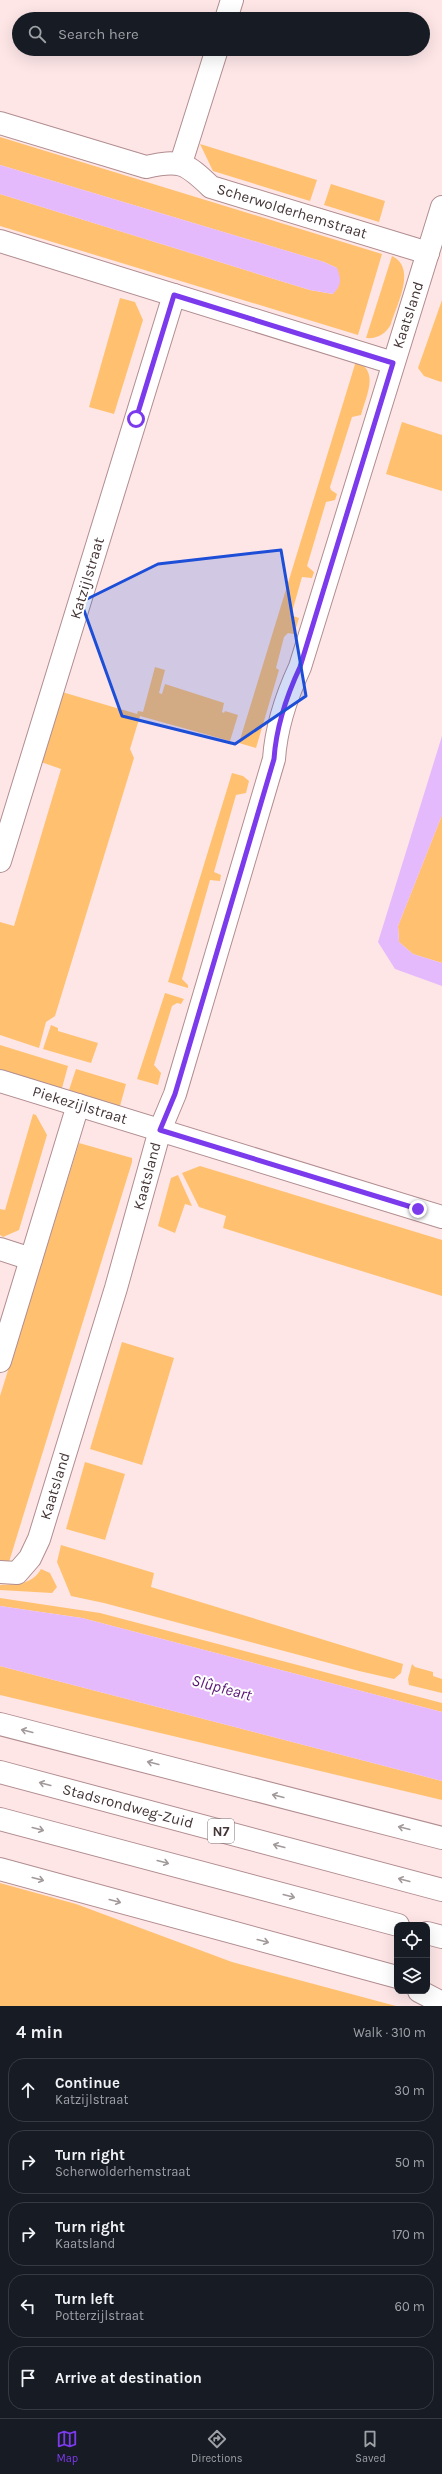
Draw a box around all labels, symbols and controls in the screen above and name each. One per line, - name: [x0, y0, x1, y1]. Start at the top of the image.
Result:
- search box: [12, 12, 430, 56]
- icon: search: [26, 23, 48, 45]
- text: Search here: [58, 25, 139, 43]
- street label: Scherwolderhemstraat: [215, 180, 370, 243]
- street label: Kaatsland: [389, 279, 427, 351]
- route start: [127, 410, 145, 428]
- street label: Katzijlstraat: [66, 535, 108, 621]
- street label: Piekezijlstraat: [30, 1082, 130, 1128]
- street label: Kaatsland: [129, 1140, 165, 1212]
- route end: [409, 1200, 427, 1218]
- street label: Kaatsland: [36, 1450, 74, 1522]
- water label: Slûpfeart: [190, 1670, 255, 1705]
- one-way arrow: [20, 1727, 33, 1734]
- one-way arrow: [146, 1759, 159, 1767]
- one-way arrow: [39, 1780, 52, 1787]
- street label: Stadsrondweg-Zuid: [61, 1780, 195, 1832]
- one-way arrow: [272, 1792, 285, 1799]
- road number: N7: [208, 1819, 234, 1843]
- one-way arrow: [398, 1824, 411, 1832]
- one-way arrow: [31, 1826, 44, 1833]
- one-way arrow: [273, 1842, 286, 1849]
- one-way arrow: [157, 1859, 170, 1867]
- one-way arrow: [31, 1876, 44, 1884]
- one-way arrow: [398, 1876, 411, 1883]
- one-way arrow: [282, 1892, 295, 1900]
- one-way arrow: [108, 1898, 121, 1905]
- map controls: [394, 1922, 430, 1994]
- button: locate: [394, 1922, 430, 1958]
- one-way arrow: [256, 1938, 269, 1945]
- button: layers: [394, 1958, 430, 1994]
- text: 4 min: [16, 2022, 63, 2042]
- text: Walk · 310 m: [353, 2025, 426, 2040]
- text: Continue: [55, 2074, 120, 2092]
- icon: ahead: [17, 2079, 39, 2101]
- text: 30 m: [394, 2083, 425, 2098]
- text: Katzijlstraat: [55, 2092, 128, 2107]
- text: Turn right: [55, 2146, 125, 2164]
- icon: right: [17, 2151, 39, 2173]
- text: 50 m: [395, 2155, 425, 2170]
- text: Scherwolderhemstraat: [55, 2164, 190, 2179]
- text: Turn right: [55, 2218, 125, 2236]
- icon: right: [17, 2223, 39, 2245]
- text: 170 m: [392, 2227, 425, 2242]
- text: Kaatsland: [55, 2236, 115, 2251]
- text: Turn left: [55, 2290, 114, 2308]
- icon: left: [17, 2295, 39, 2317]
- text: 60 m: [395, 2299, 425, 2314]
- text: Potterzijlstraat: [55, 2308, 144, 2323]
- icon: arrive: [17, 2367, 39, 2389]
- text: Arrive at destination: [55, 2369, 202, 2387]
- tab: Map: [56, 2428, 78, 2465]
- tab: Directions: [191, 2428, 243, 2465]
- tab: Saved: [355, 2428, 386, 2465]

